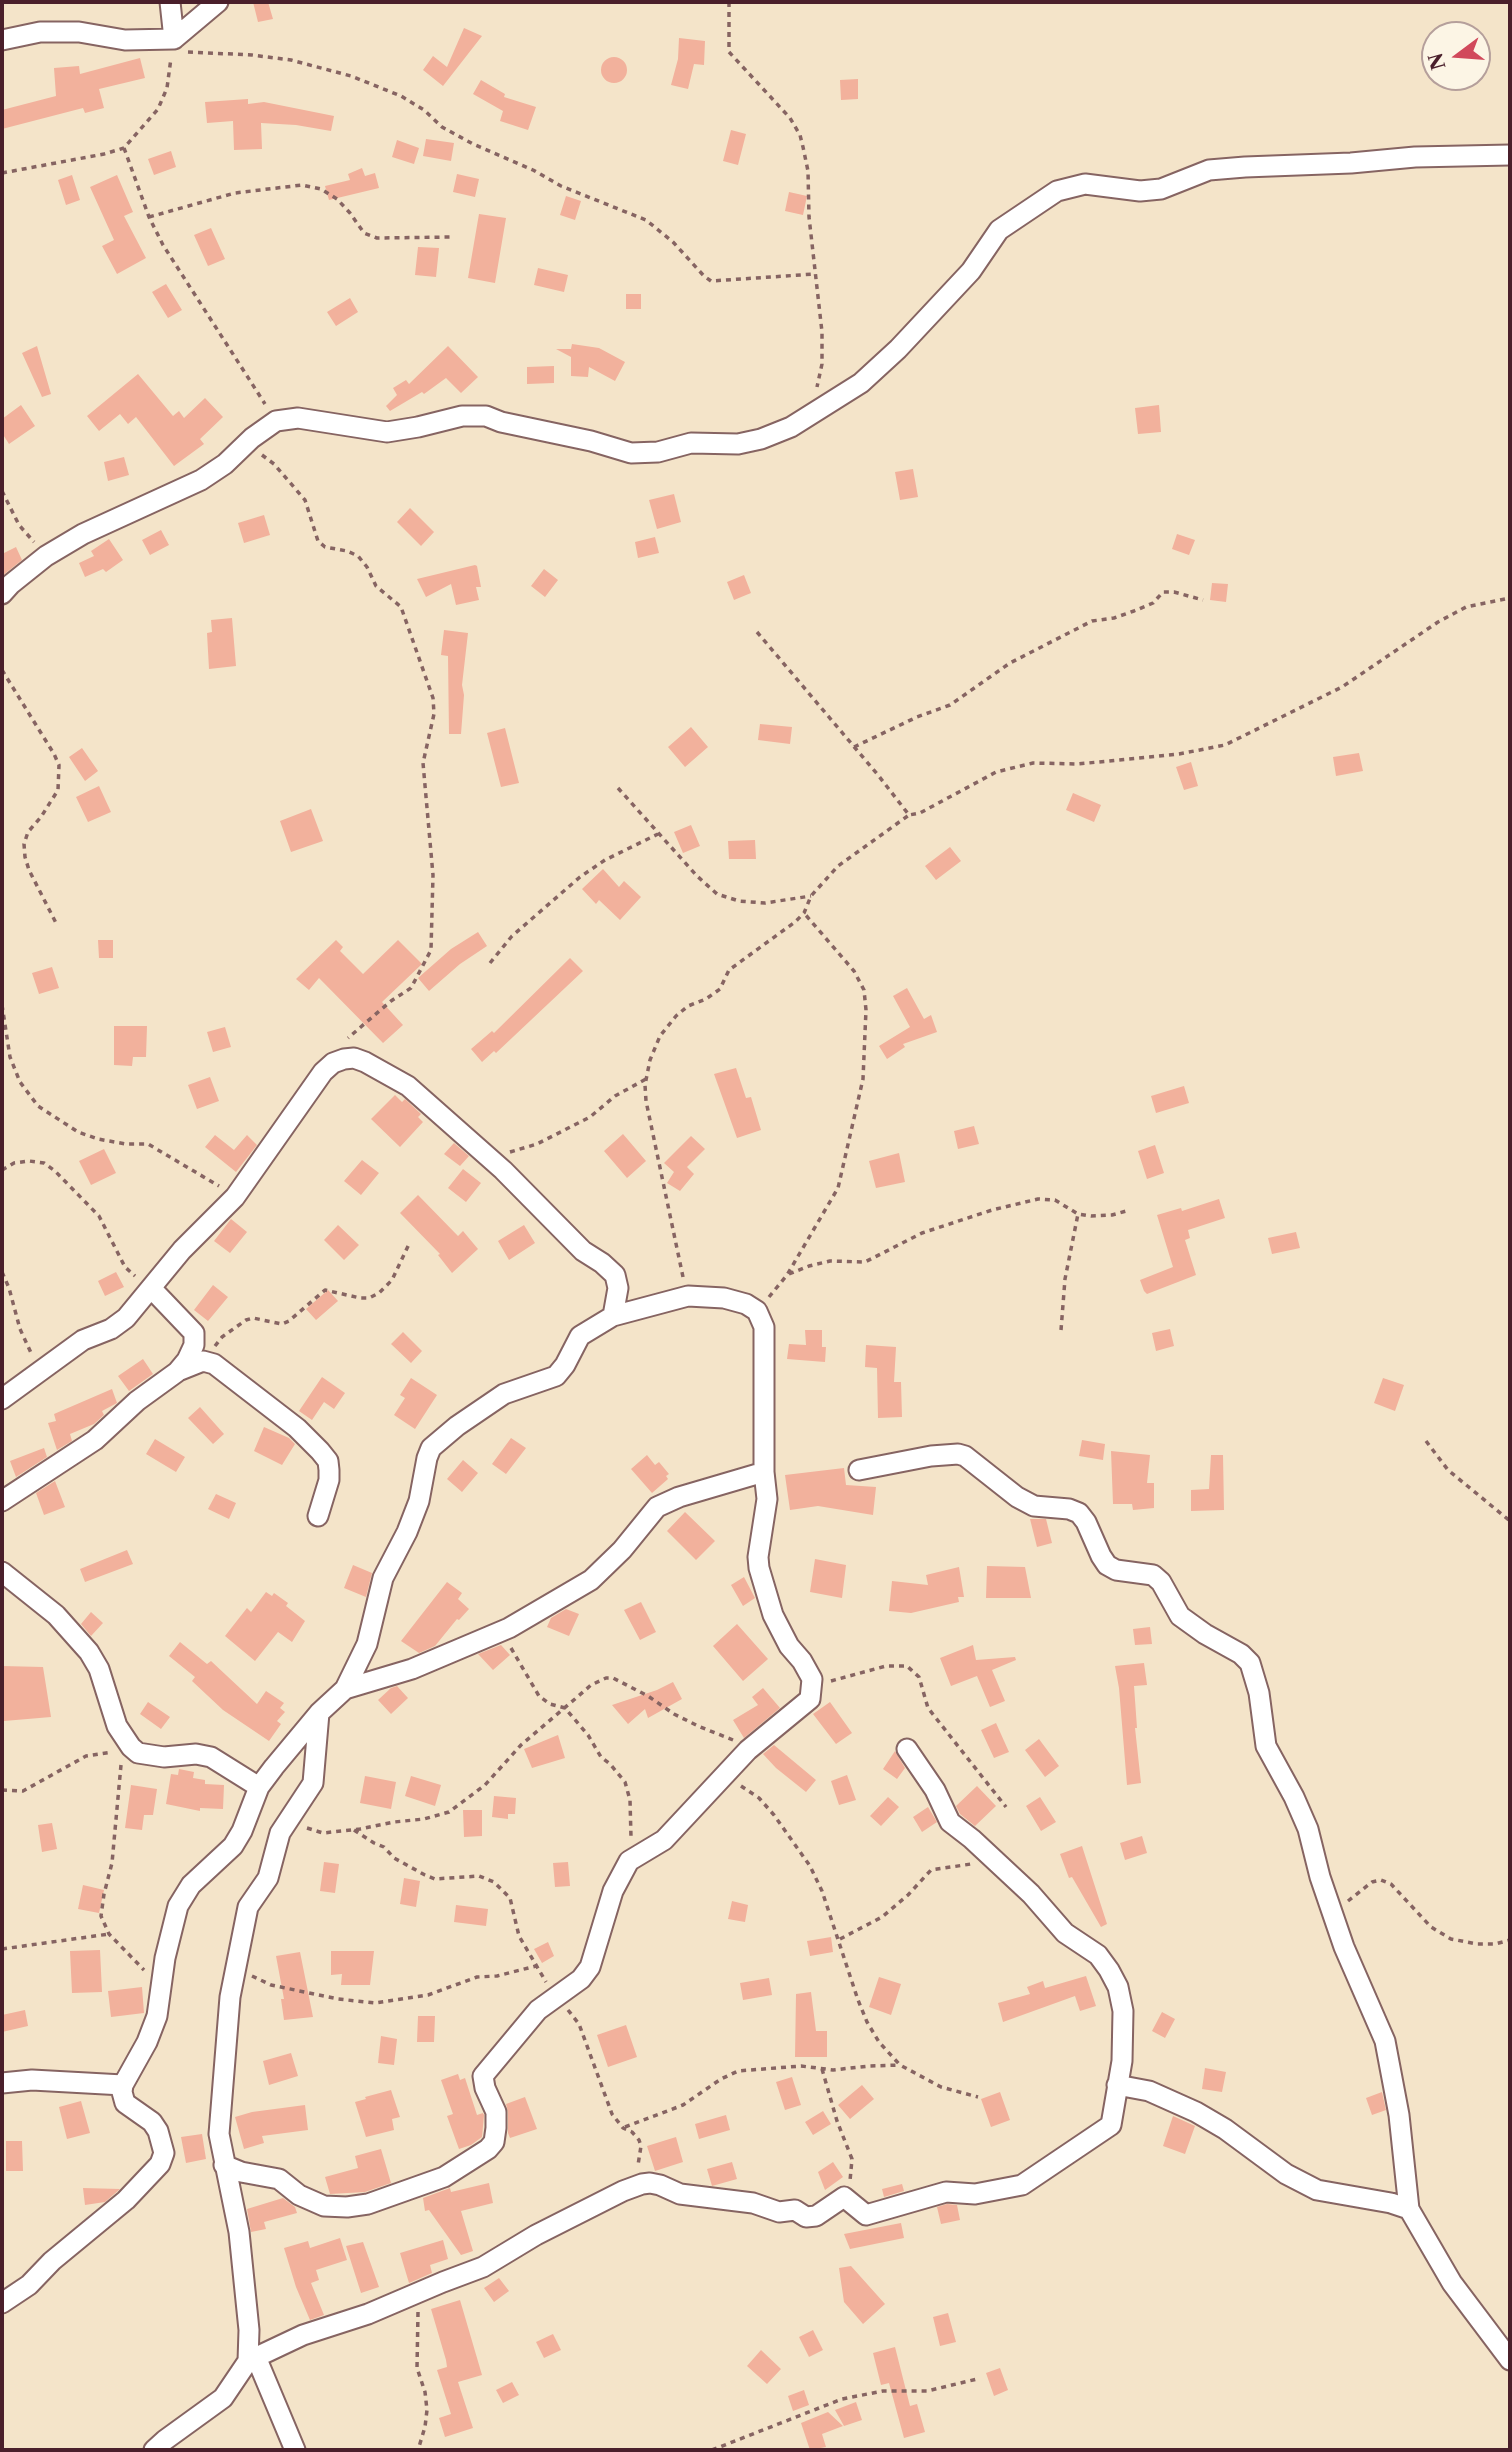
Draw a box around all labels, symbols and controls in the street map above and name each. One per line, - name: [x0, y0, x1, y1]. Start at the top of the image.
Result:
- north arrow: [1421, 21, 1491, 91]
- text: N: [1424, 50, 1451, 72]

